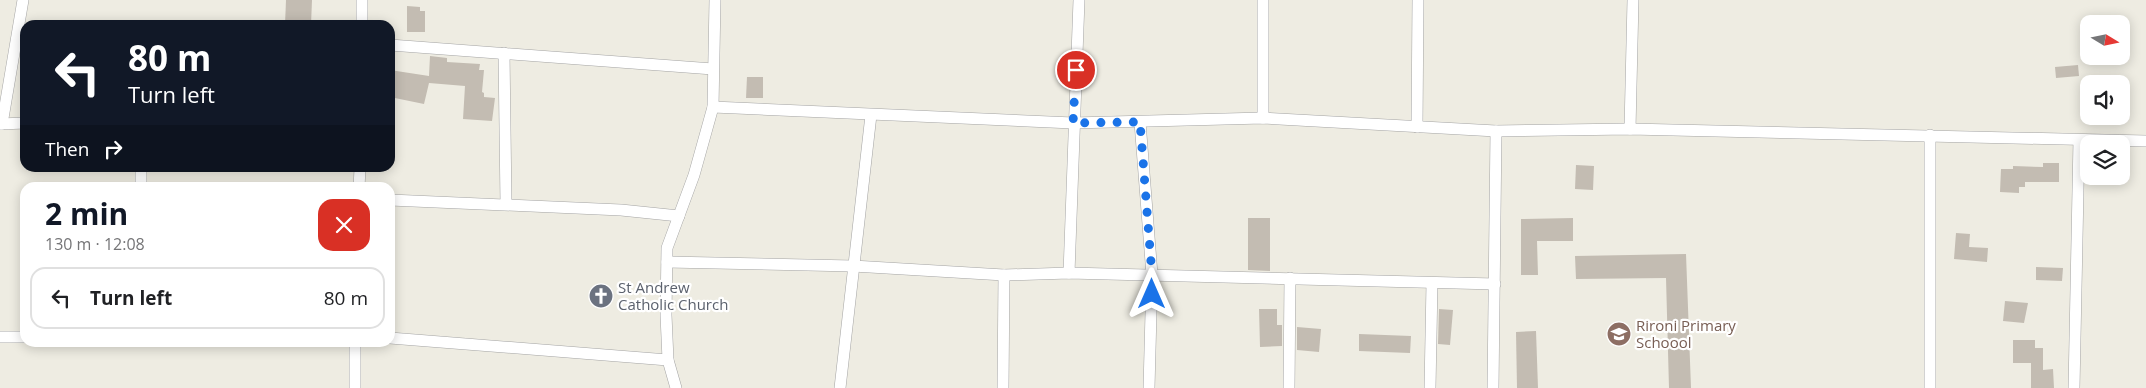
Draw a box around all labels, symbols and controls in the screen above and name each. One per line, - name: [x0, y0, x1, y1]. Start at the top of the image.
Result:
- north arrow: [2080, 15, 2130, 65]
- map controls: [2080, 15, 2130, 185]
- text: 80 m: [128, 34, 211, 81]
- icon: left: [45, 40, 110, 105]
- pin: [1055, 49, 1097, 91]
- icon: arrive: [1062, 56, 1090, 84]
- button: sound: [2080, 75, 2130, 125]
- text: Turn left: [128, 79, 215, 109]
- icon: right: [99, 135, 127, 163]
- button: layers: [2080, 135, 2130, 185]
- text: Then: [45, 136, 89, 162]
- text: 2 min: [45, 193, 128, 234]
- button: close: [318, 199, 370, 251]
- text: 130 m · 12:08: [45, 233, 145, 255]
- position arrow: [1125, 267, 1177, 319]
- place label: St Andrew Catholic Church: [618, 277, 728, 314]
- church icon: St Andrew Catholic Church: [588, 283, 614, 309]
- icon: left: [47, 284, 75, 312]
- text: Turn left: [90, 285, 172, 311]
- text: 80 m: [324, 285, 368, 311]
- place label: Rironi Primary Schoool: [1636, 315, 1736, 352]
- school or university icon: Rironi Primary Schoool: [1606, 321, 1632, 347]

